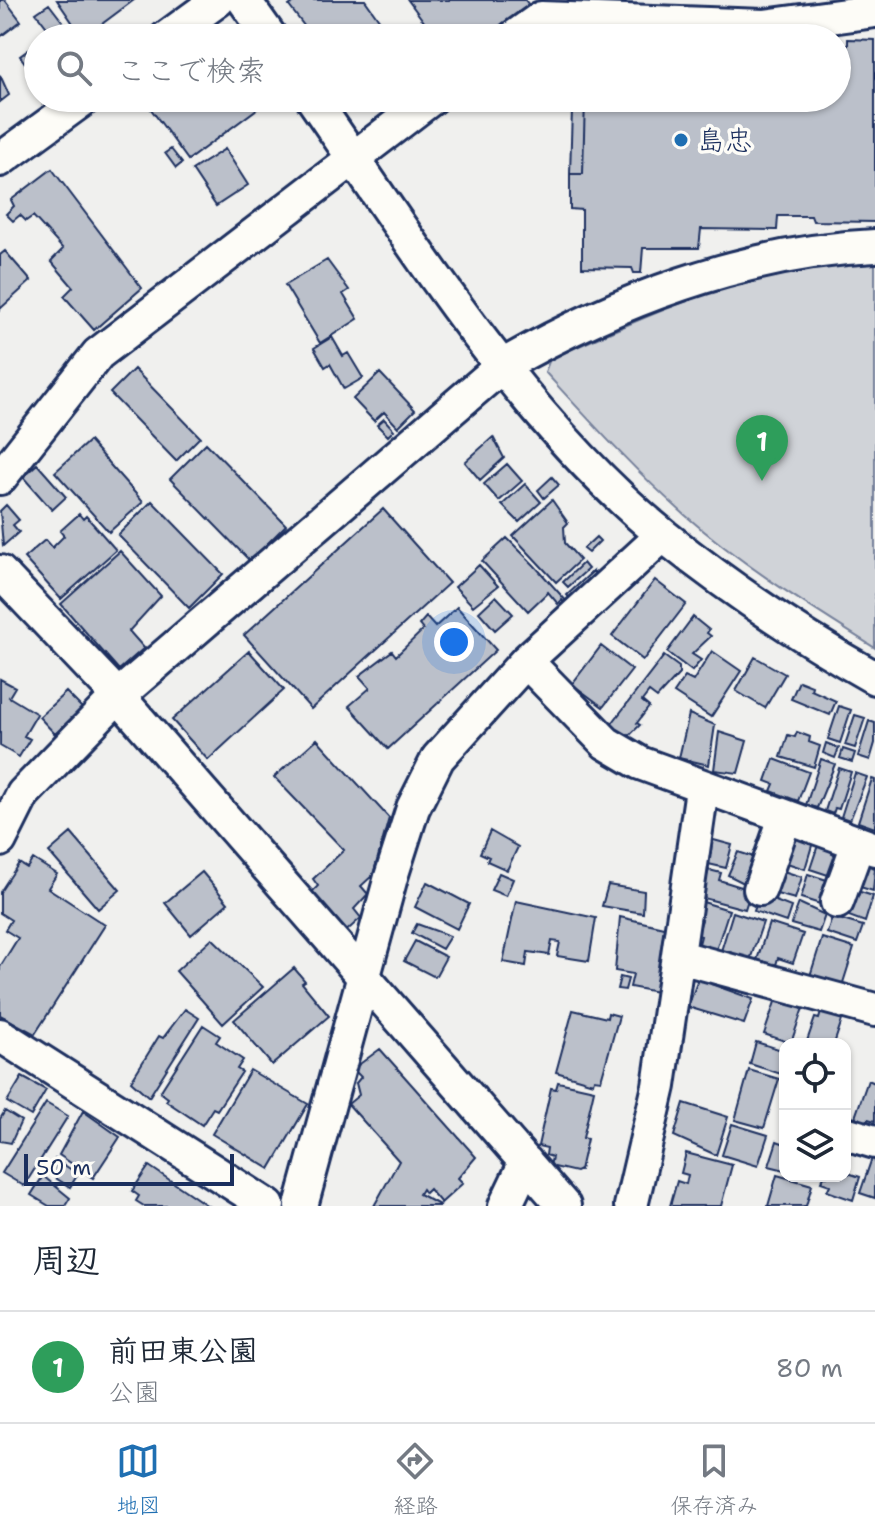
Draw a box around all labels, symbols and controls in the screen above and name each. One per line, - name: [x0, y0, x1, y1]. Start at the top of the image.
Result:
- search box: [24, 24, 851, 112]
- icon: search: [52, 46, 96, 90]
- text: ここで検索: [116, 50, 266, 91]
- place label: 島忠: [697, 121, 753, 159]
- marker: 島忠: [672, 131, 690, 149]
- pin: 1: [736, 415, 788, 481]
- your location: [434, 622, 474, 662]
- map controls: [779, 1038, 851, 1182]
- button: locate: [779, 1038, 851, 1110]
- button: layers: [779, 1110, 851, 1182]
- scale bar: [24, 1150, 234, 1186]
- text: 50 m: [36, 1153, 91, 1182]
- text: 周辺: [32, 1237, 100, 1283]
- text: 前田東公園: [108, 1330, 258, 1371]
- text: 1: [52, 1350, 64, 1385]
- text: 80 m: [776, 1350, 843, 1385]
- text: 公園: [108, 1374, 160, 1409]
- tab: 地図: [116, 1439, 161, 1520]
- tab: 経路: [393, 1439, 438, 1520]
- tab: 保存済み: [670, 1439, 759, 1520]

